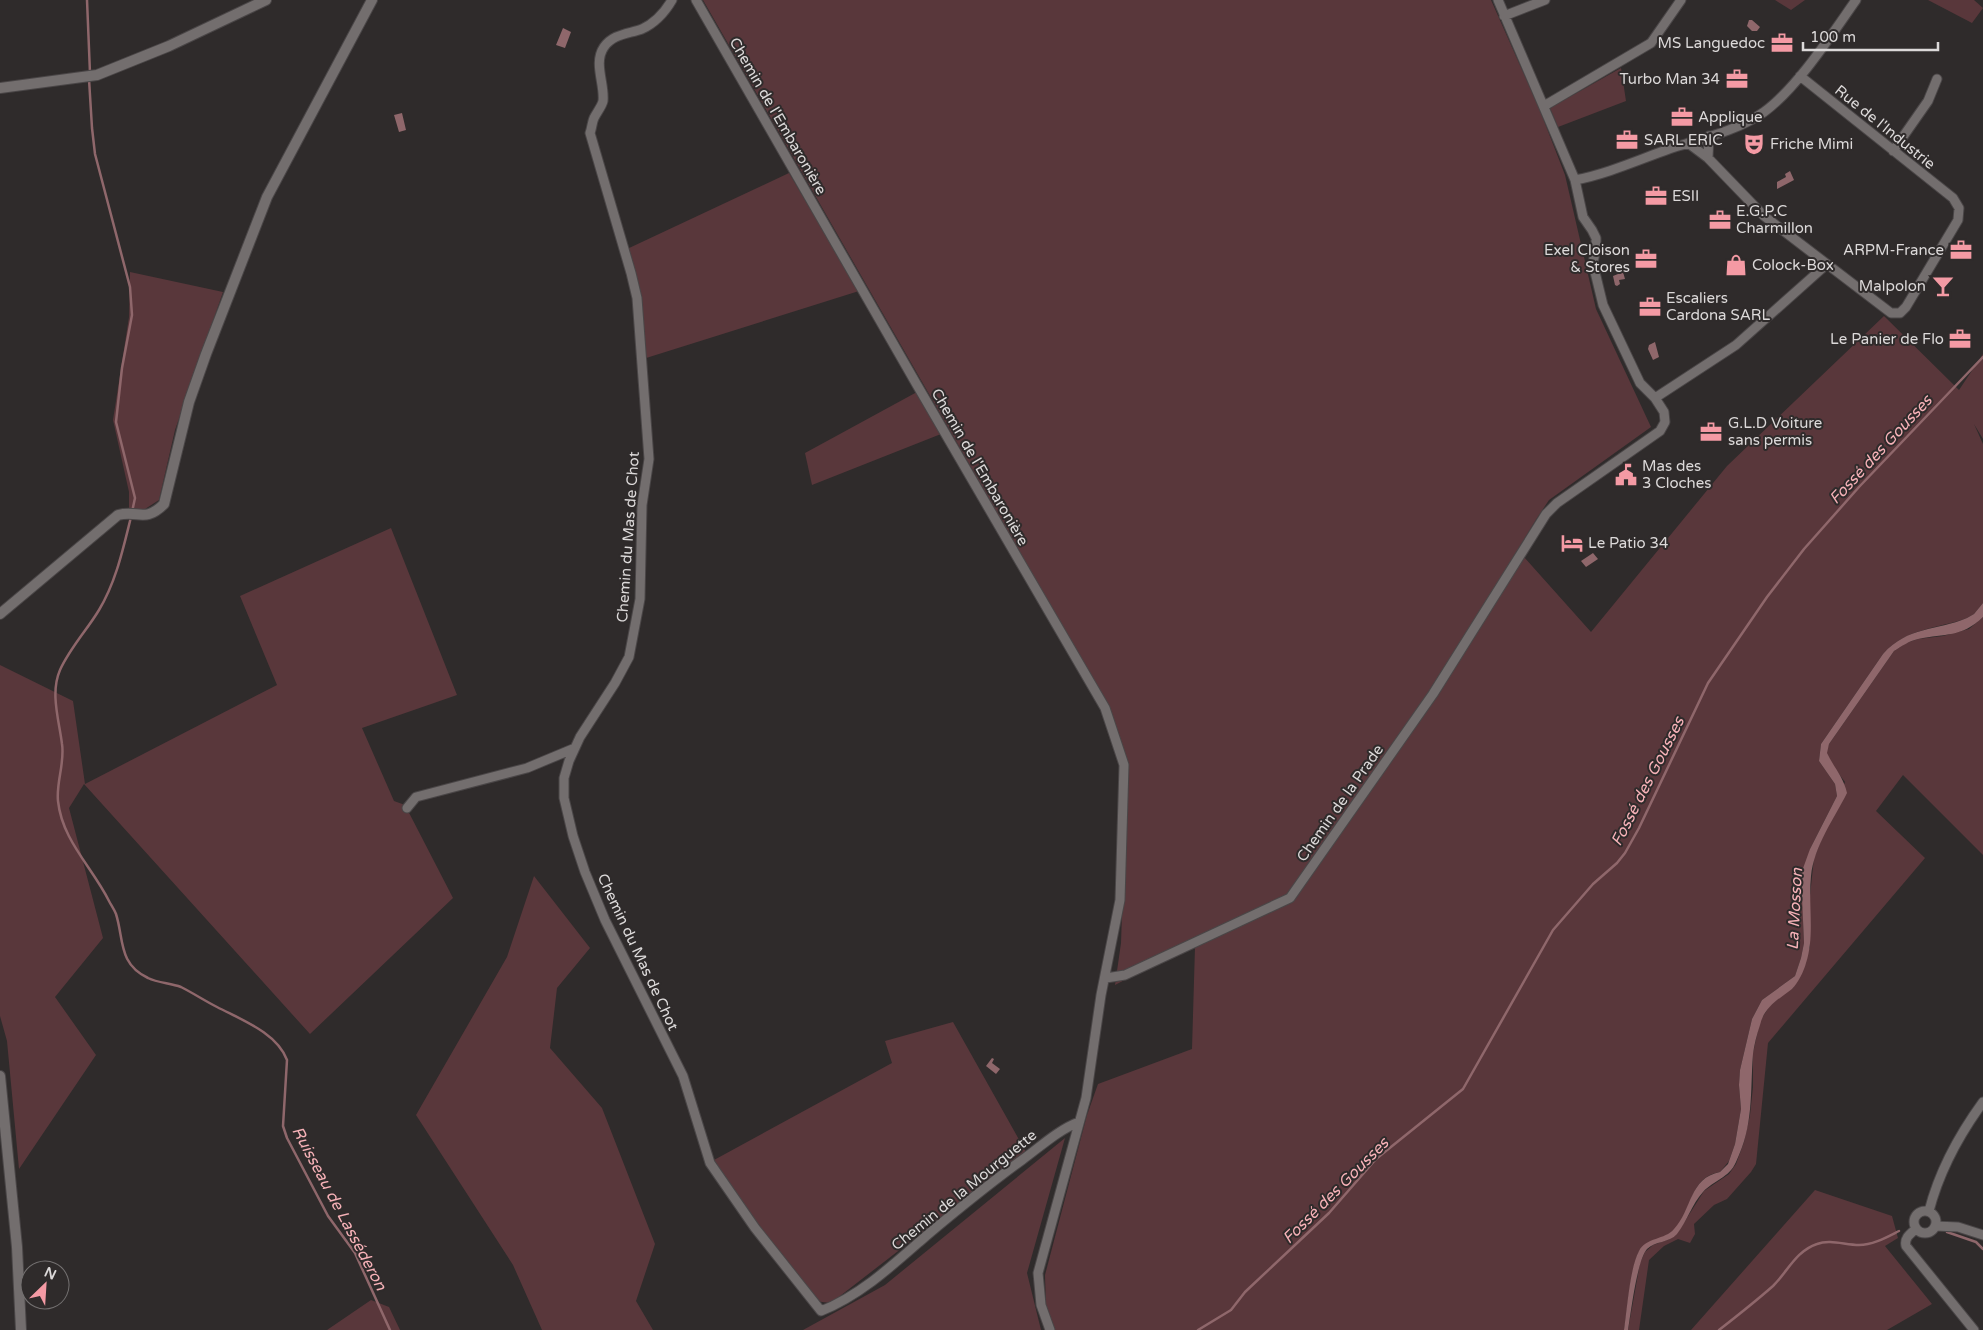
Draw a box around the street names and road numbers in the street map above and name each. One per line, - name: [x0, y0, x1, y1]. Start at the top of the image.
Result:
- street label: Chemin de l'Embaronière: [726, 34, 830, 198]
- street label: Rue de l'Industrie: [1831, 81, 1939, 173]
- street label: Chemin de l'Embaronière: [928, 385, 1032, 549]
- street label: Chemin du Mas de Chot: [613, 451, 643, 623]
- street label: Chemin de la Prade: [1293, 741, 1387, 865]
- street label: Chemin du Mas de Chot: [594, 871, 682, 1034]
- street label: Chemin de la Mourguette: [888, 1126, 1040, 1254]

